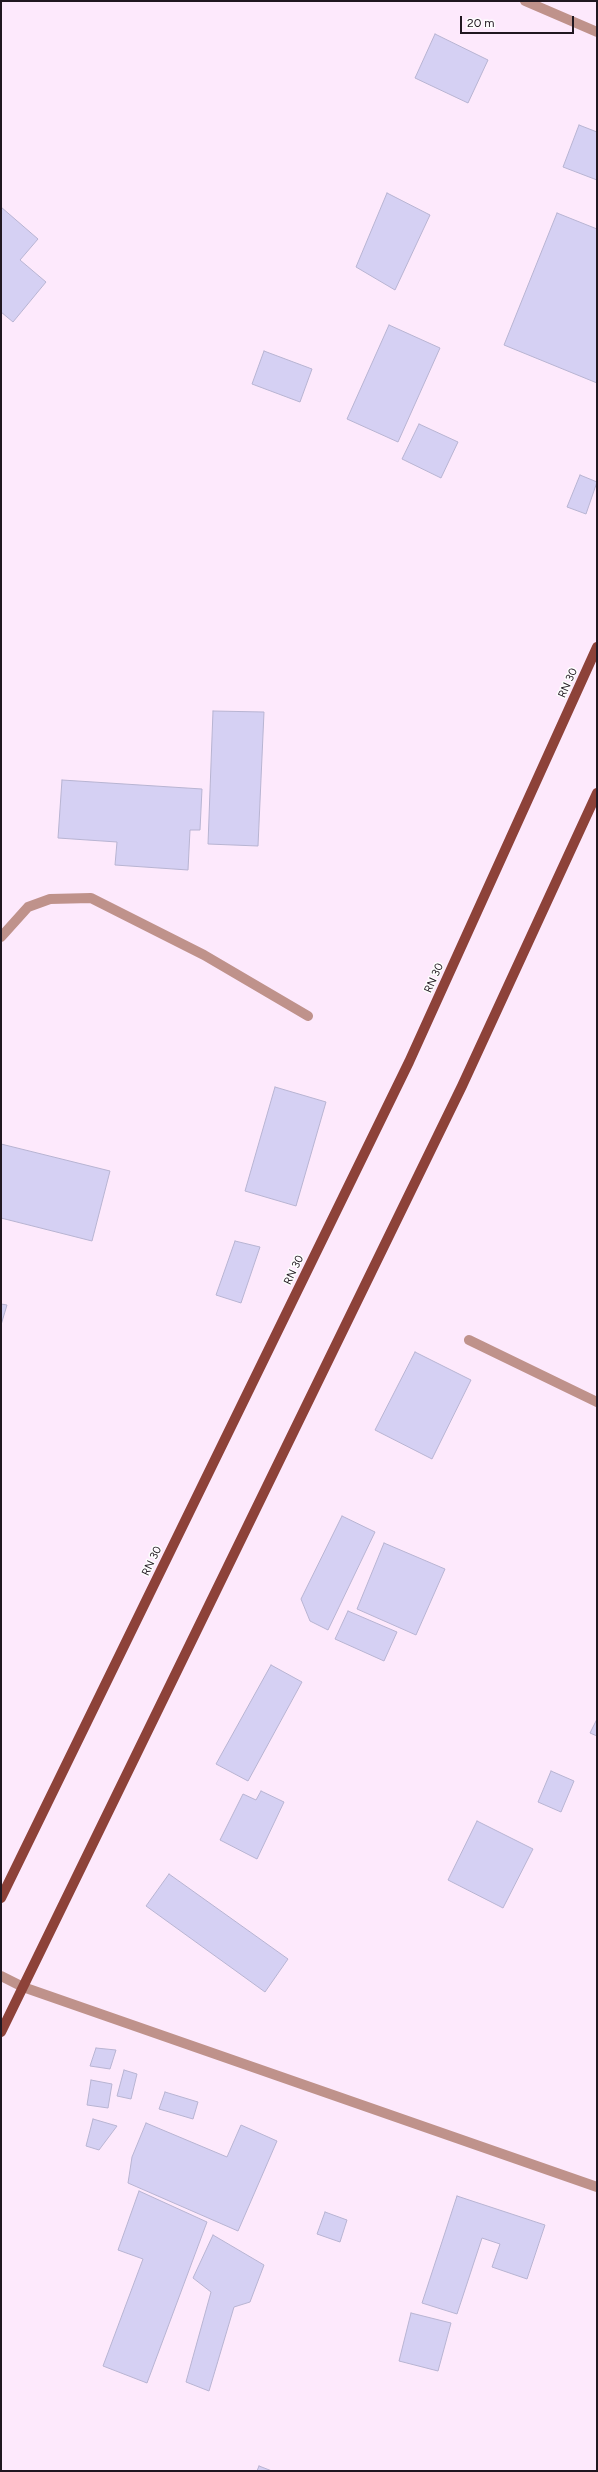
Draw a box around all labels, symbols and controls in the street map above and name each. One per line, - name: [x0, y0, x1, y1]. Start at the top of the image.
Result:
- scale bar: [462, 8, 576, 34]
- text: 20 m: [467, 16, 495, 30]
- street label: RN 30: [556, 666, 580, 700]
- street label: RN 30: [422, 961, 446, 995]
- street label: RN 30: [281, 1253, 307, 1287]
- street label: RN 30: [139, 1544, 165, 1578]

